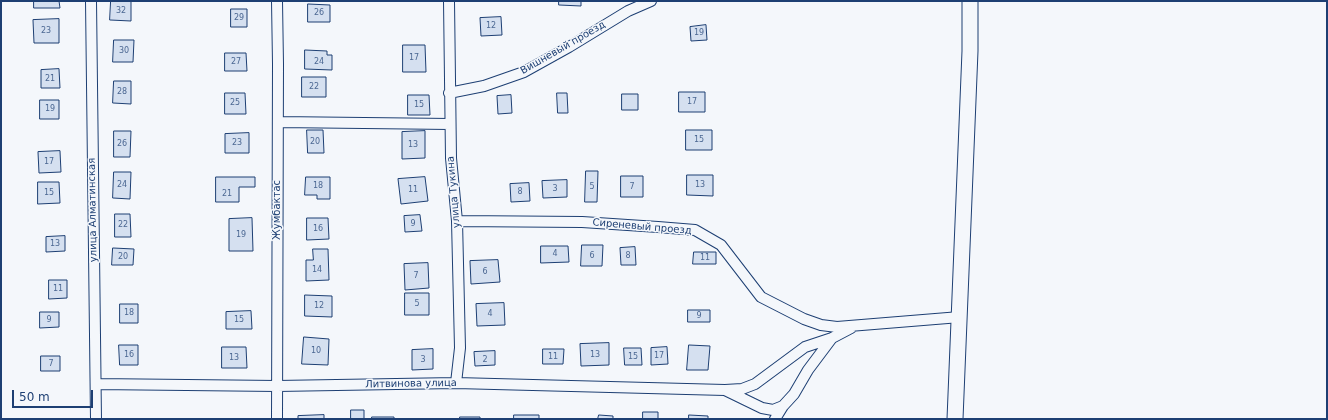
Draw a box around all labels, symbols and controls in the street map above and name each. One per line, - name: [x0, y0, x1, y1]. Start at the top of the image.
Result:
- house number: 32: [116, 6, 126, 16]
- house number: 26: [314, 8, 324, 18]
- house number: 29: [234, 13, 244, 23]
- street label: Вишневый проезд: [518, 19, 608, 77]
- house number: 12: [486, 21, 496, 31]
- house number: 23: [41, 26, 51, 36]
- house number: 19: [694, 28, 704, 38]
- house number: 30: [119, 46, 129, 56]
- house number: 17: [409, 53, 419, 63]
- house number: 27: [231, 57, 241, 67]
- house number: 24: [314, 57, 324, 67]
- house number: 21: [45, 74, 55, 84]
- house number: 22: [309, 82, 319, 92]
- house number: 28: [117, 87, 127, 97]
- house number: 17: [687, 97, 697, 107]
- house number: 25: [230, 98, 240, 108]
- house number: 15: [414, 100, 424, 110]
- house number: 19: [45, 104, 55, 114]
- house number: 15: [694, 135, 704, 145]
- house number: 20: [310, 137, 320, 147]
- house number: 23: [232, 138, 242, 148]
- house number: 26: [117, 139, 127, 149]
- house number: 13: [408, 140, 418, 150]
- street label: улица Тукина: [445, 156, 463, 228]
- house number: 17: [44, 157, 54, 167]
- street label: улица Алматинская: [86, 158, 100, 262]
- house number: 24: [117, 180, 127, 190]
- street label: Жумбактас: [271, 180, 283, 240]
- house number: 13: [695, 180, 705, 190]
- house number: 18: [313, 181, 323, 191]
- house number: 5: [589, 182, 595, 192]
- house number: 7: [629, 182, 635, 192]
- house number: 3: [552, 184, 558, 194]
- house number: 11: [408, 185, 418, 195]
- house number: 8: [517, 187, 523, 197]
- house number: 15: [44, 188, 54, 198]
- house number: 21: [222, 189, 232, 199]
- street label: Сиреневый проезд: [592, 217, 692, 237]
- house number: 9: [410, 219, 416, 229]
- house number: 22: [118, 220, 128, 230]
- house number: 16: [313, 224, 323, 234]
- house number: 19: [236, 230, 246, 240]
- house number: 13: [50, 239, 60, 249]
- house number: 4: [552, 249, 558, 259]
- house number: 6: [589, 251, 595, 261]
- house number: 8: [625, 251, 631, 261]
- house number: 20: [118, 252, 128, 262]
- house number: 11: [700, 253, 710, 263]
- house number: 14: [312, 265, 322, 275]
- house number: 6: [482, 267, 488, 277]
- house number: 7: [413, 271, 419, 281]
- house number: 11: [53, 284, 63, 294]
- house number: 5: [414, 299, 420, 309]
- house number: 12: [314, 301, 324, 311]
- house number: 18: [124, 308, 134, 318]
- house number: 4: [487, 309, 493, 319]
- house number: 9: [696, 311, 702, 321]
- house number: 9: [46, 315, 52, 325]
- house number: 15: [234, 315, 244, 325]
- house number: 10: [311, 346, 321, 356]
- house number: 16: [124, 350, 134, 360]
- house number: 13: [590, 350, 600, 360]
- house number: 17: [654, 351, 664, 361]
- house number: 11: [548, 352, 558, 362]
- house number: 15: [628, 352, 638, 362]
- house number: 13: [229, 353, 239, 363]
- house number: 3: [420, 355, 426, 365]
- house number: 2: [482, 355, 488, 365]
- house number: 7: [48, 359, 54, 369]
- street label: Литвинова улица: [365, 377, 457, 391]
- scale bar: [14, 382, 95, 408]
- text: 50 m: [19, 390, 50, 404]

